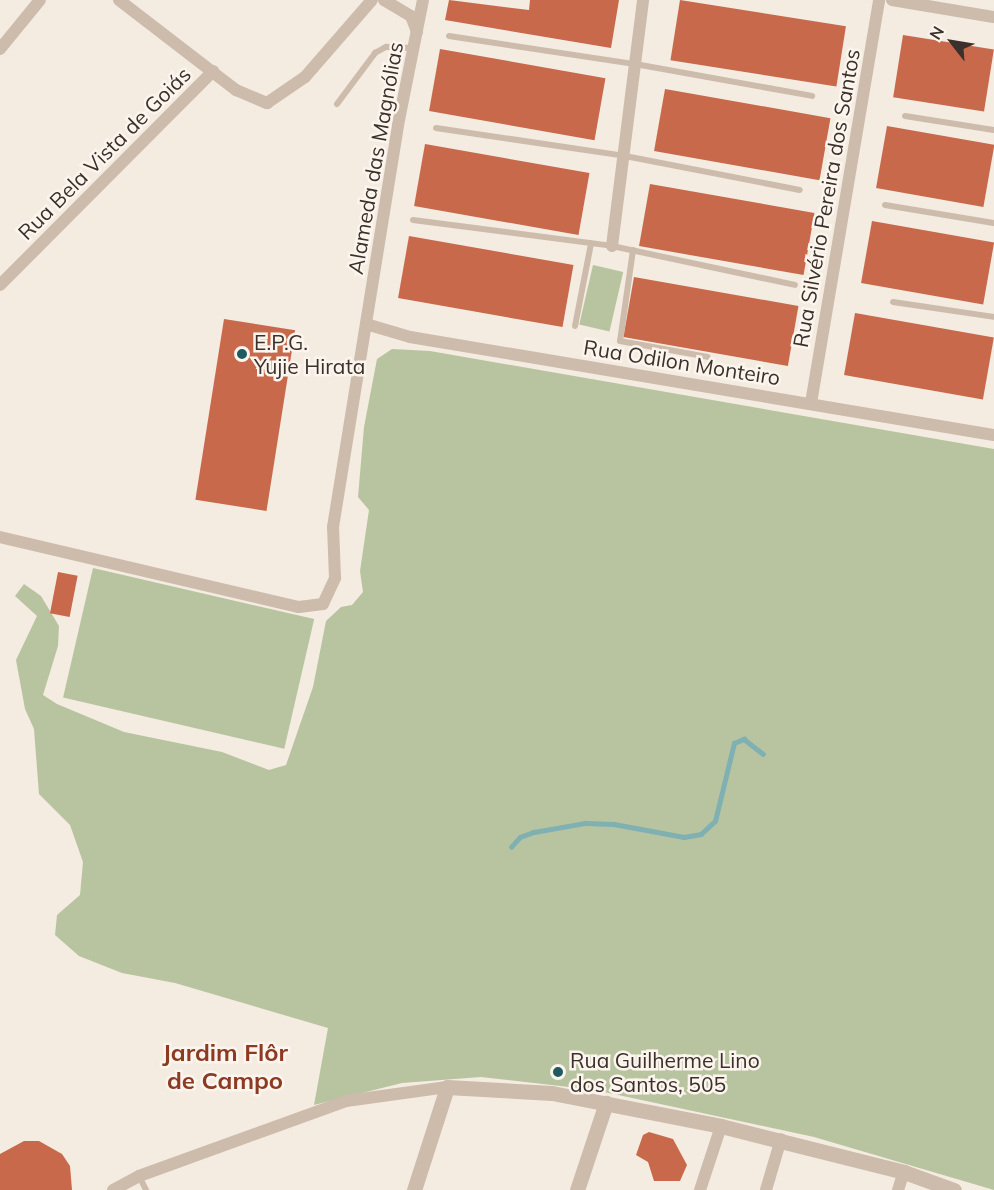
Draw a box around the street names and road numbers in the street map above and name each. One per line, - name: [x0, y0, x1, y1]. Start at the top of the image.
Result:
- street label: Alameda das Magnólias: [342, 40, 408, 276]
- street label: Rua Silvério Pereira dos Santos: [787, 47, 865, 349]
- street label: Rua Bela Vista de Goiás: [12, 61, 196, 245]
- street label: Rua Odilon Monteiro: [582, 334, 782, 390]

